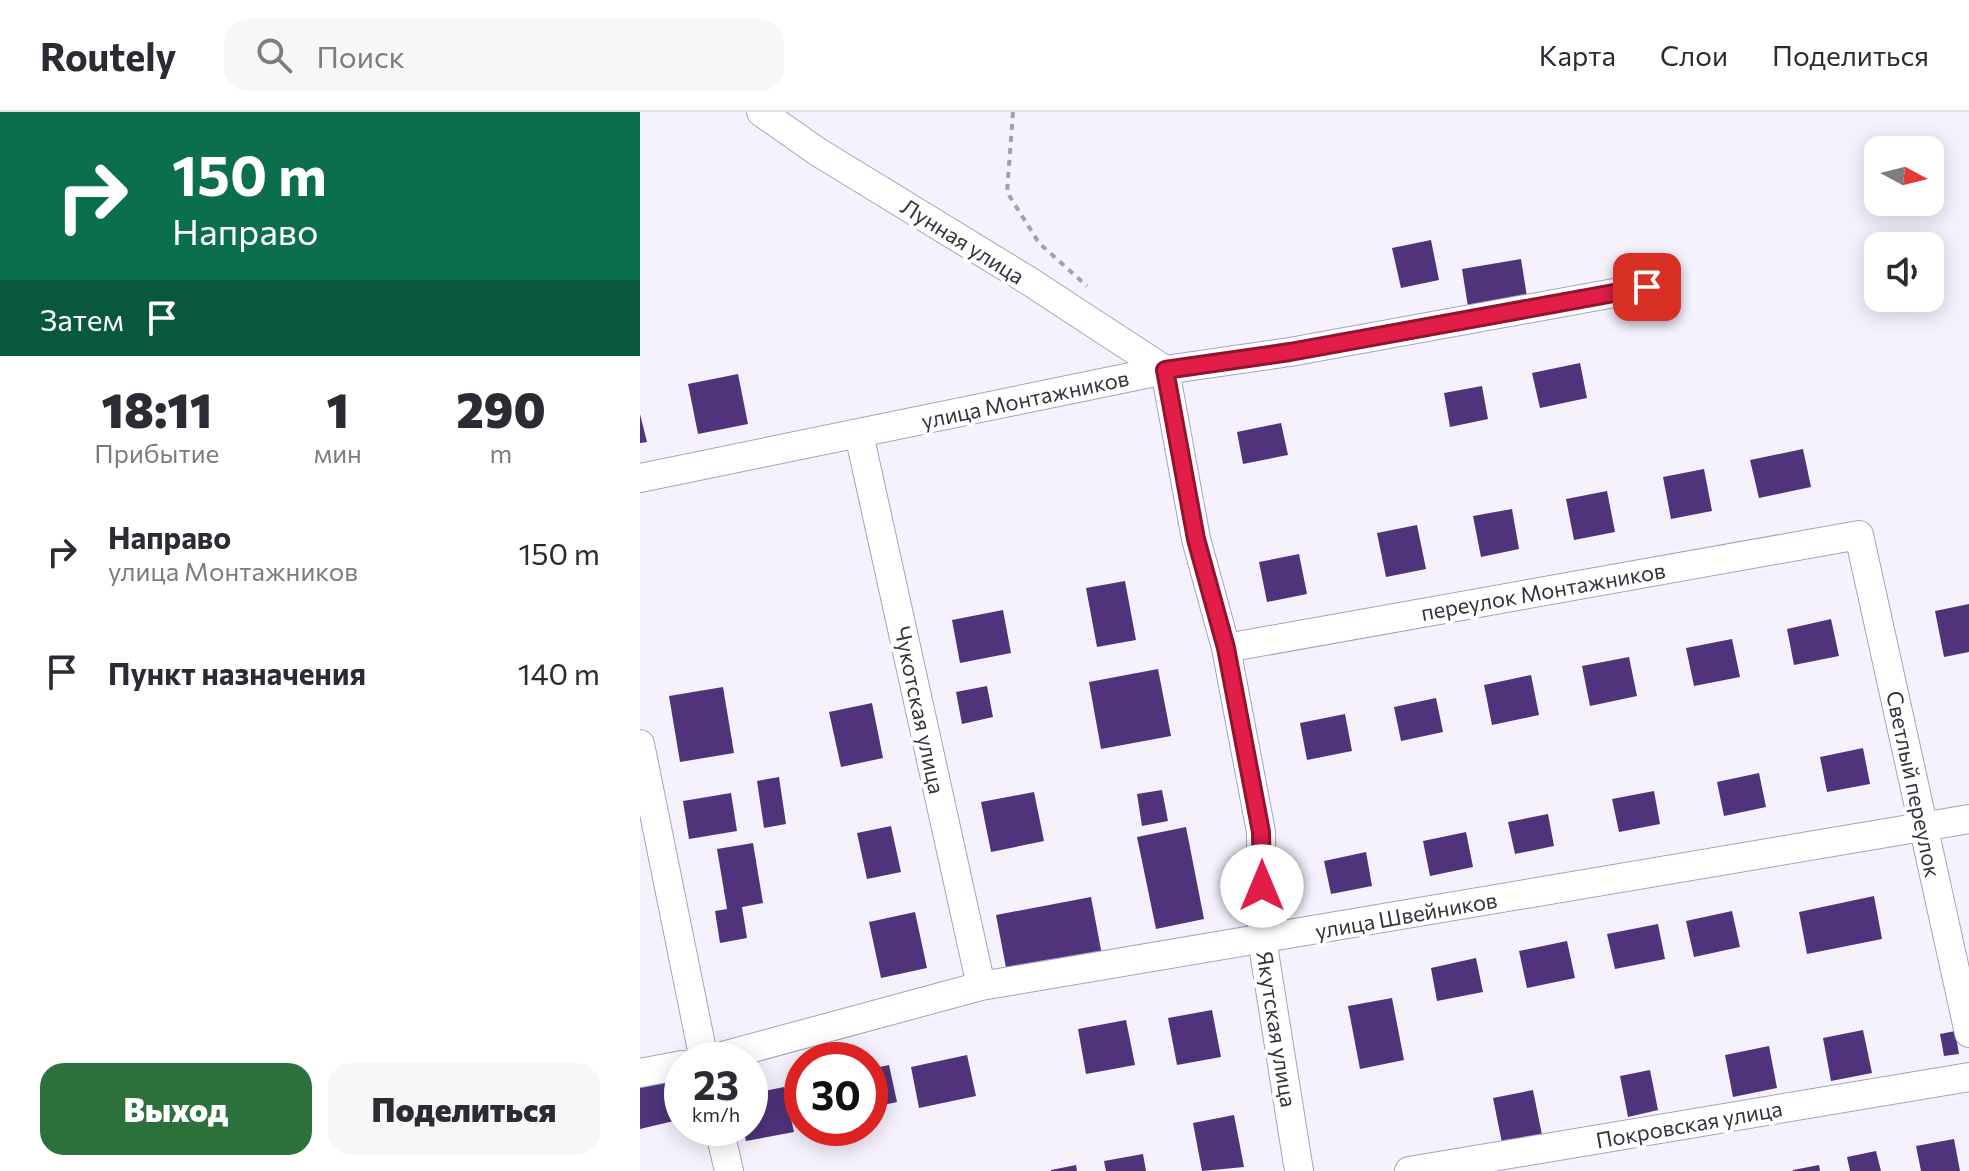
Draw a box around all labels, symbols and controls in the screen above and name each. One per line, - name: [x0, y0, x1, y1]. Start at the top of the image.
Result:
- search box: [224, 19, 784, 91]
- text: Routely: [40, 32, 176, 79]
- icon: search: [252, 33, 296, 77]
- text: Поиск: [316, 37, 405, 74]
- text: Карта: [1539, 38, 1616, 72]
- text: Слои: [1660, 38, 1728, 72]
- text: Поделиться: [1772, 38, 1929, 72]
- north arrow: [1864, 136, 1944, 216]
- map controls: [1864, 136, 1944, 312]
- text: 150 m: [172, 139, 327, 208]
- icon: right: [40, 144, 144, 248]
- street label: Лунная улица: [896, 192, 1030, 290]
- text: Направо: [172, 208, 318, 252]
- button: sound: [1864, 232, 1944, 312]
- pin: [1613, 253, 1681, 321]
- icon: arrive: [1625, 265, 1669, 309]
- icon: arrive: [140, 296, 184, 340]
- text: Затем: [40, 300, 124, 337]
- street label: улица Монтажников: [919, 364, 1131, 434]
- text: 18:11: [102, 379, 212, 438]
- text: 1: [327, 379, 349, 438]
- text: 290: [456, 379, 546, 438]
- text: Прибытие: [94, 437, 219, 468]
- text: мин: [314, 437, 362, 468]
- text: m: [490, 437, 512, 468]
- text: Направо: [108, 518, 231, 555]
- icon: right: [40, 530, 84, 574]
- text: 150 m: [518, 534, 600, 571]
- text: улица Монтажников: [108, 555, 358, 586]
- street label: переулок Монтажников: [1419, 556, 1667, 626]
- street label: Чукотская улица: [889, 624, 951, 796]
- icon: arrive: [40, 650, 84, 694]
- text: Пункт назначения: [108, 654, 366, 691]
- text: 140 m: [518, 654, 600, 691]
- street label: Светлый переулок: [1881, 688, 1947, 880]
- position arrow: [1220, 844, 1304, 928]
- street label: улица Швейников: [1313, 886, 1499, 944]
- street label: Якутская улица: [1251, 949, 1303, 1109]
- speed limit sign: 30: [784, 1042, 888, 1146]
- text: 23: [693, 1059, 739, 1108]
- button: Выход: [40, 1063, 312, 1155]
- button: Поделиться: [328, 1063, 600, 1155]
- street label: Покровская улица: [1594, 1094, 1784, 1154]
- text: km/h: [692, 1102, 740, 1126]

